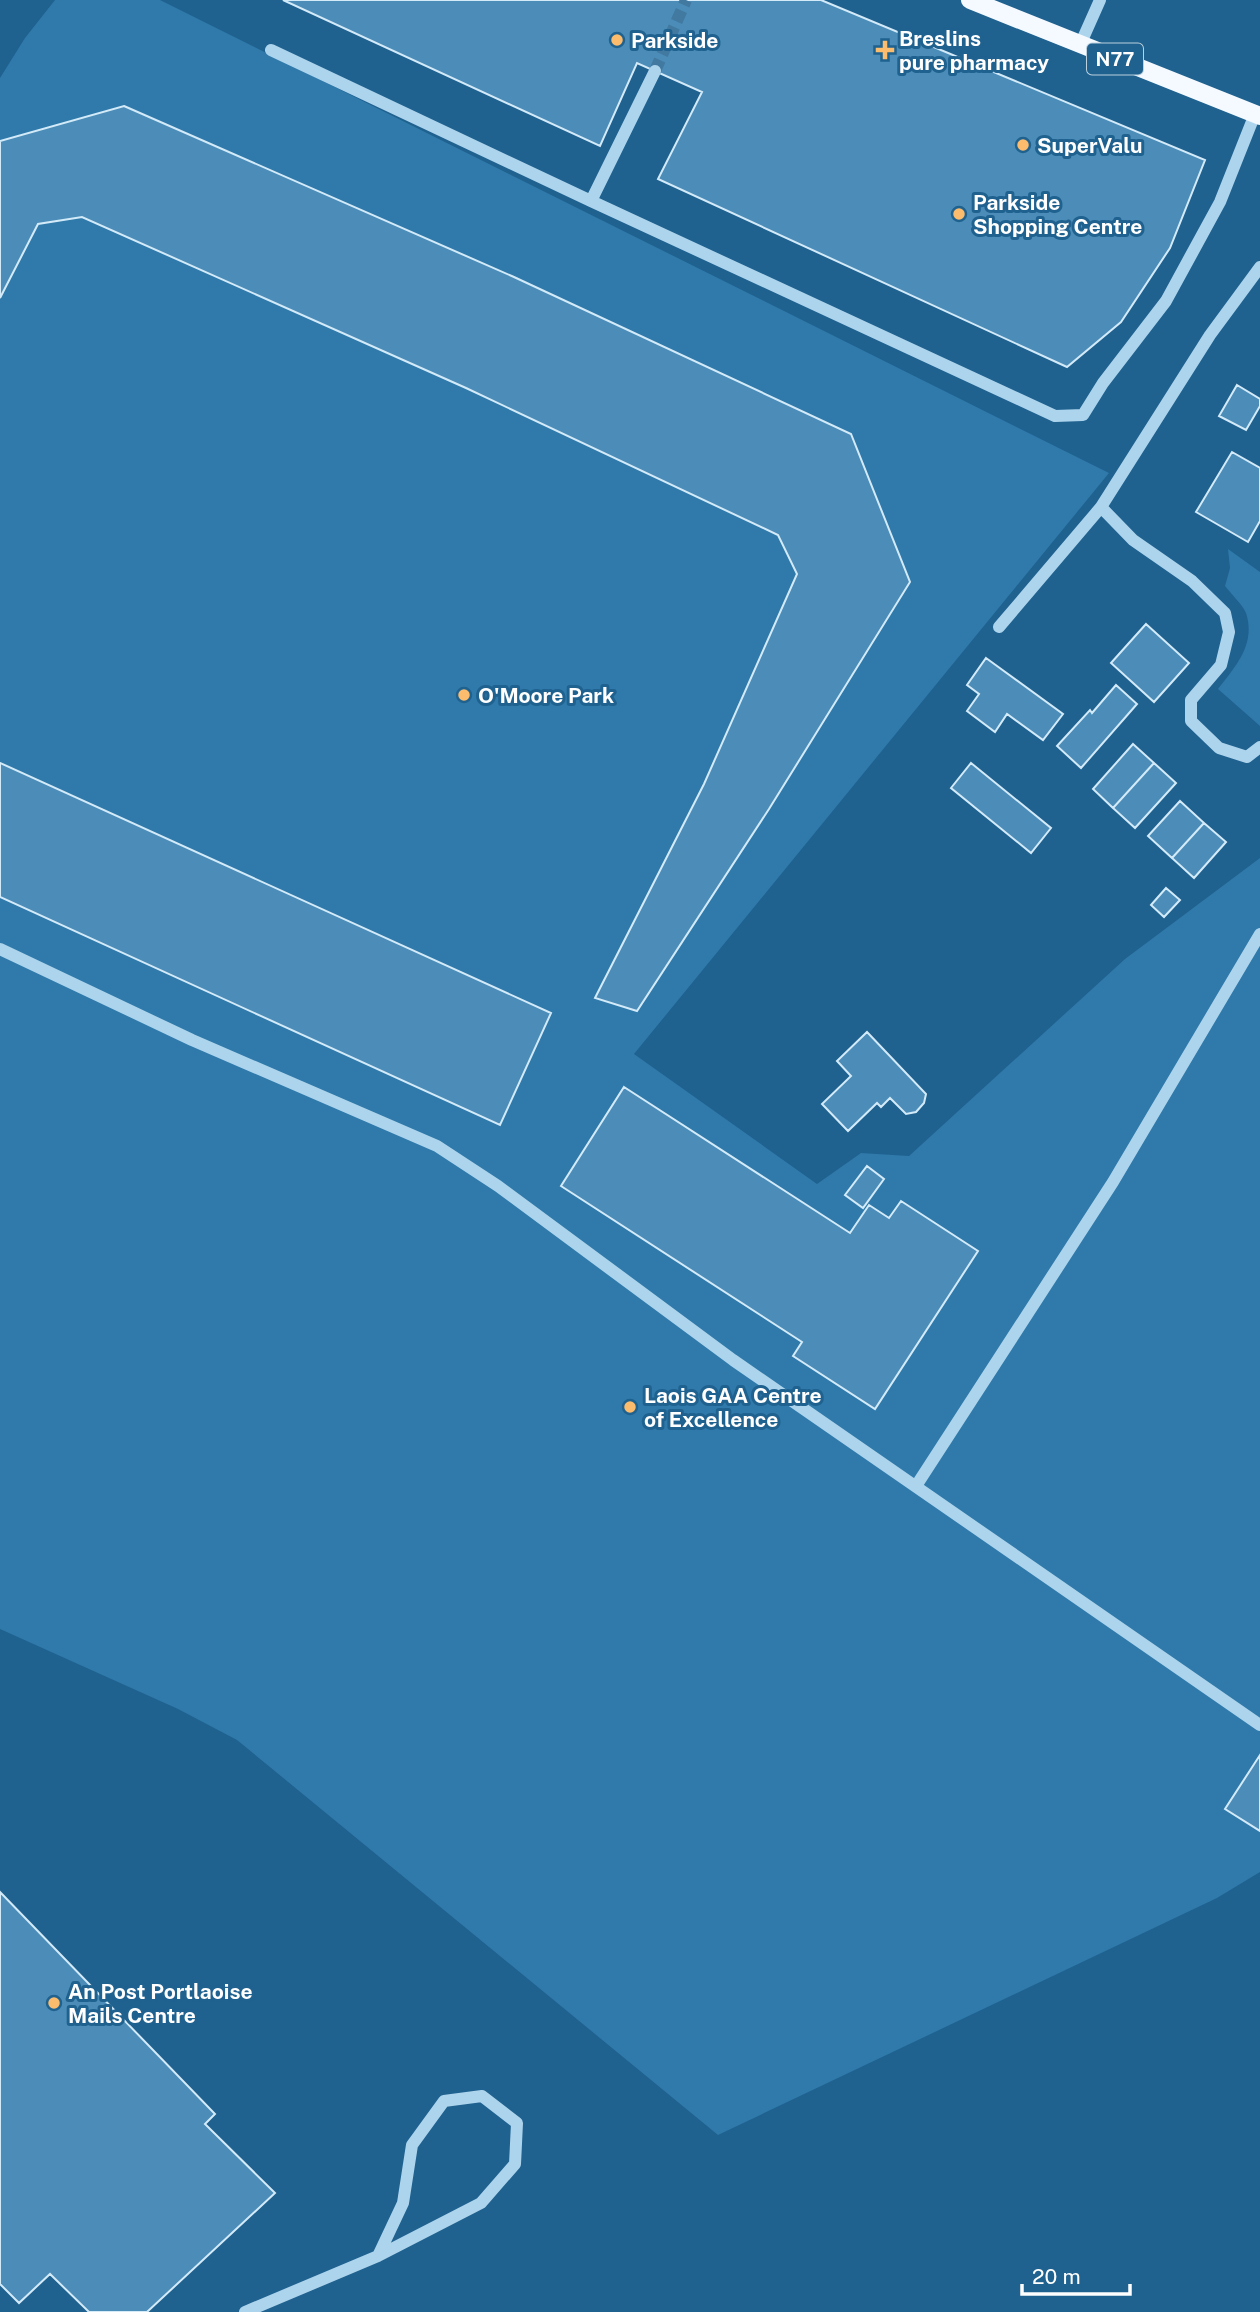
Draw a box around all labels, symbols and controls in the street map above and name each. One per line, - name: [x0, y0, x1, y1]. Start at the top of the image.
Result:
- place label: Breslins pure pharmacy: [899, 26, 1049, 75]
- place label: Parkside: [631, 28, 718, 53]
- marker: Parkside: [609, 32, 625, 48]
- marker: Breslins pure pharmacy: [877, 42, 893, 58]
- road number: N77: [1087, 44, 1143, 74]
- place label: SuperValu: [1037, 133, 1142, 158]
- marker: SuperValu: [1015, 137, 1031, 153]
- place label: Parkside Shopping Centre: [973, 190, 1142, 239]
- marker: Parkside Shopping Centre: [951, 206, 967, 222]
- place label: O'Moore Park: [478, 683, 614, 708]
- marker: O'Moore Park: [456, 687, 472, 703]
- place label: Laois GAA Centre of Excellence: [644, 1383, 822, 1432]
- marker: Laois GAA Centre of Excellence: [622, 1399, 638, 1415]
- place label: An Post Portlaoise Mails Centre: [68, 1979, 253, 2028]
- marker: An Post Portlaoise Mails Centre: [46, 1995, 62, 2011]
- scale bar: [1022, 2252, 1130, 2296]
- text: 20 m: [1032, 2264, 1081, 2289]

